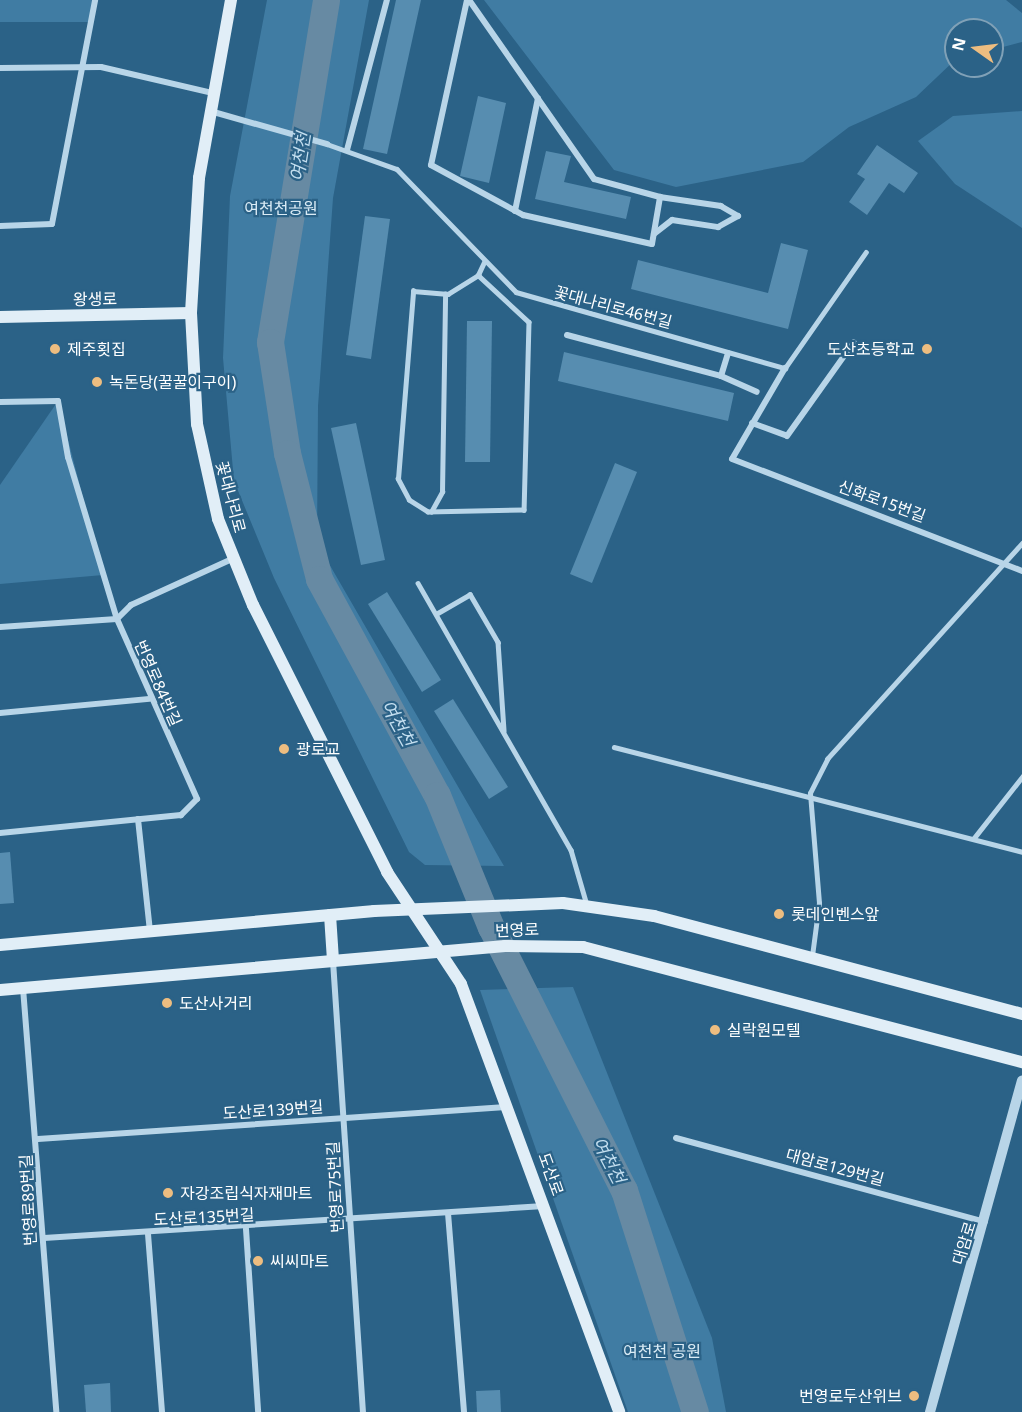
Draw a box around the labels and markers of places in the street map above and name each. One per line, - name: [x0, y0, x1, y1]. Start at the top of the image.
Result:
- place label: 제주횟집: [67, 339, 126, 359]
- place label: 도산초등학교: [827, 339, 915, 359]
- marker: 제주횟집: [48, 342, 62, 356]
- marker: 도산초등학교: [920, 342, 934, 356]
- place label: 녹돈당(꿀꿀이구이): [109, 372, 236, 392]
- marker: 녹돈당(꿀꿀이구이): [90, 375, 104, 389]
- place label: 광로교: [296, 739, 340, 759]
- marker: 광로교: [277, 742, 291, 756]
- place label: 롯데인벤스앞: [791, 904, 879, 924]
- marker: 롯데인벤스앞: [772, 907, 786, 921]
- place label: 도산사거리: [179, 993, 253, 1013]
- marker: 도산사거리: [160, 996, 174, 1010]
- place label: 실락원모텔: [727, 1020, 801, 1040]
- marker: 실락원모텔: [708, 1023, 722, 1037]
- place label: 자강조립식자재마트: [180, 1183, 312, 1203]
- marker: 자강조립식자재마트: [161, 1186, 175, 1200]
- place label: 씨씨마트: [270, 1251, 329, 1271]
- marker: 씨씨마트: [251, 1254, 265, 1268]
- place label: 번영로두산위브: [799, 1386, 902, 1406]
- marker: 번영로두산위브: [907, 1389, 921, 1403]

